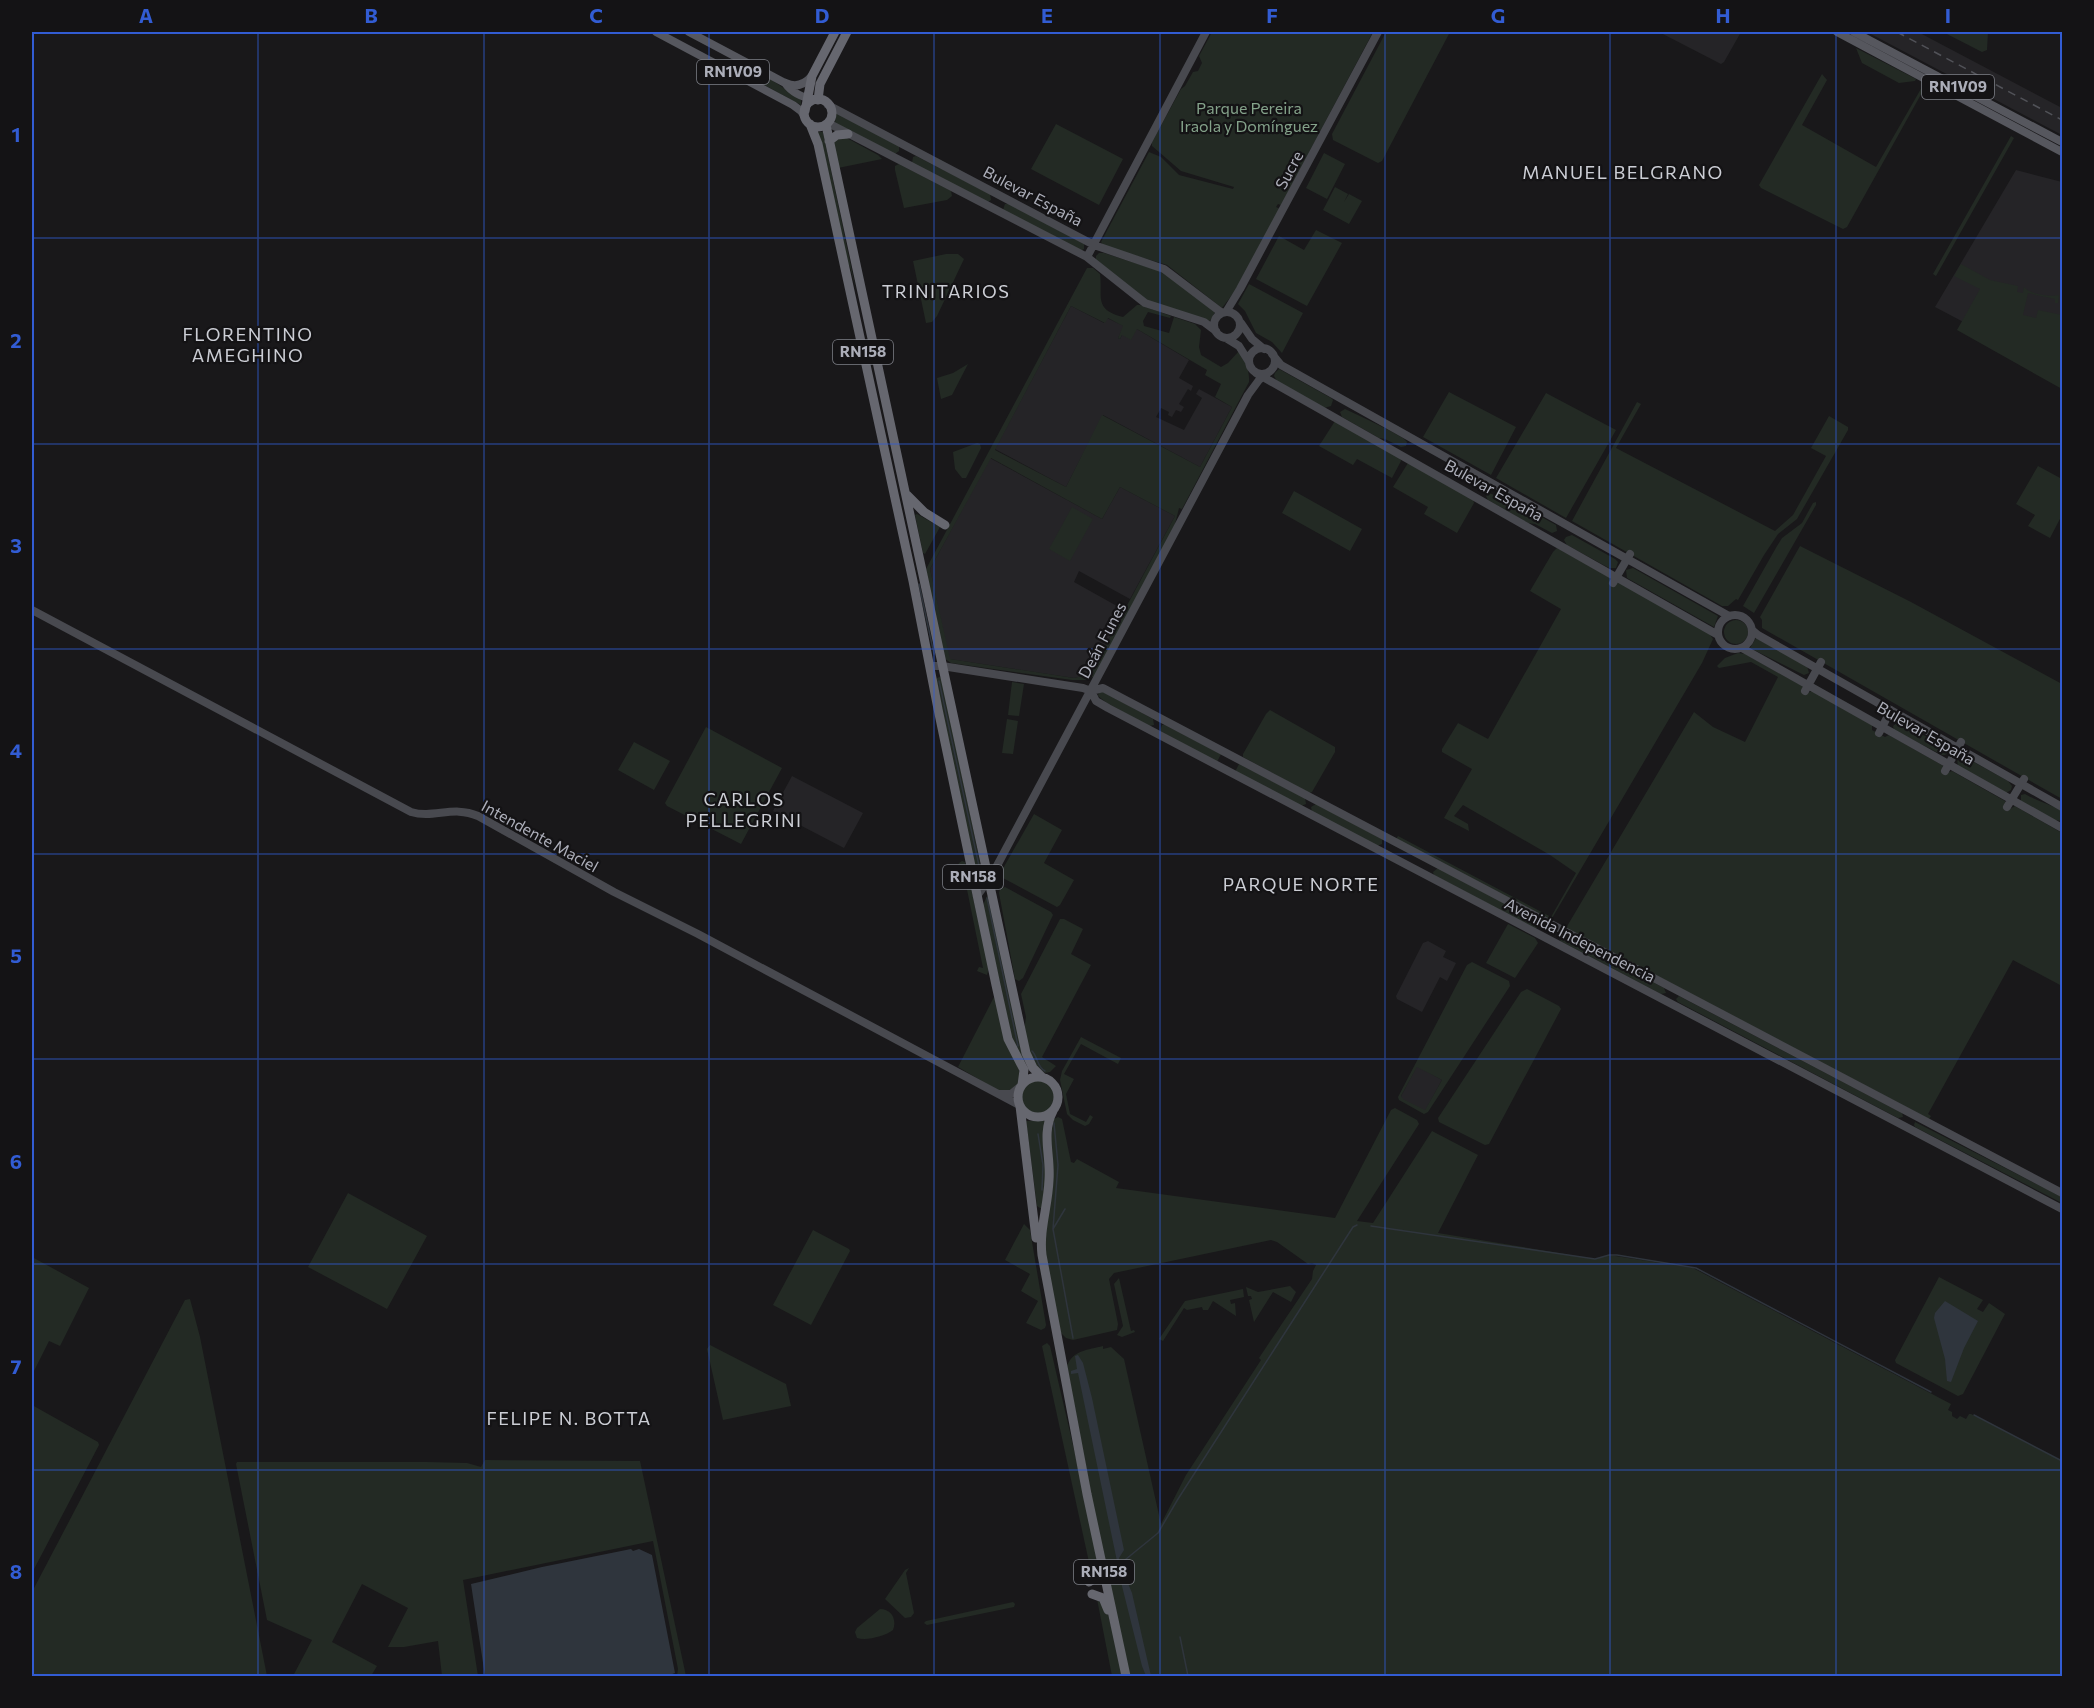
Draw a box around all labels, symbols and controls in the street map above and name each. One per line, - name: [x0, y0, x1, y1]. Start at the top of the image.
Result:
- text: A: [139, 3, 153, 27]
- text: B: [364, 3, 378, 27]
- text: C: [589, 3, 603, 27]
- text: D: [815, 3, 829, 27]
- text: E: [1041, 3, 1053, 27]
- text: F: [1266, 3, 1278, 27]
- text: G: [1491, 3, 1505, 27]
- text: H: [1716, 3, 1731, 27]
- text: I: [1945, 3, 1951, 27]
- road number: RN1V09: [697, 60, 769, 84]
- road number: RN1V09: [1922, 75, 1994, 99]
- park label: Parque Pereira Iraola y Domínguez: [1180, 98, 1318, 135]
- text: 1: [11, 122, 21, 146]
- street label: Sucre: [1271, 147, 1307, 192]
- street label: Bulevar España: [980, 161, 1086, 230]
- district label: MANUEL BELGRANO: [1522, 161, 1724, 183]
- district label: TRINITARIOS: [882, 280, 1010, 302]
- district label: FLORENTINO AMEGHINO: [182, 323, 314, 366]
- text: 2: [10, 328, 22, 352]
- road number: RN158: [833, 340, 893, 364]
- street label: Bulevar España: [1442, 455, 1547, 524]
- text: 3: [10, 533, 22, 557]
- street label: Deán Funes: [1074, 598, 1130, 681]
- street label: Bulevar España: [1874, 697, 1978, 768]
- text: 4: [10, 738, 22, 762]
- district label: CARLOS PELLEGRINI: [685, 788, 803, 831]
- street label: Intendente Maciel: [479, 796, 602, 876]
- road number: RN158: [943, 865, 1003, 889]
- district label: PARQUE NORTE: [1223, 873, 1379, 895]
- street label: Avenida Independencia: [1502, 893, 1659, 986]
- text: 5: [10, 943, 22, 967]
- text: 6: [10, 1149, 22, 1173]
- text: 7: [11, 1354, 22, 1378]
- district label: FELIPE N. BOTTA: [486, 1407, 652, 1429]
- text: 8: [10, 1559, 22, 1583]
- road number: RN158: [1074, 1560, 1134, 1584]

